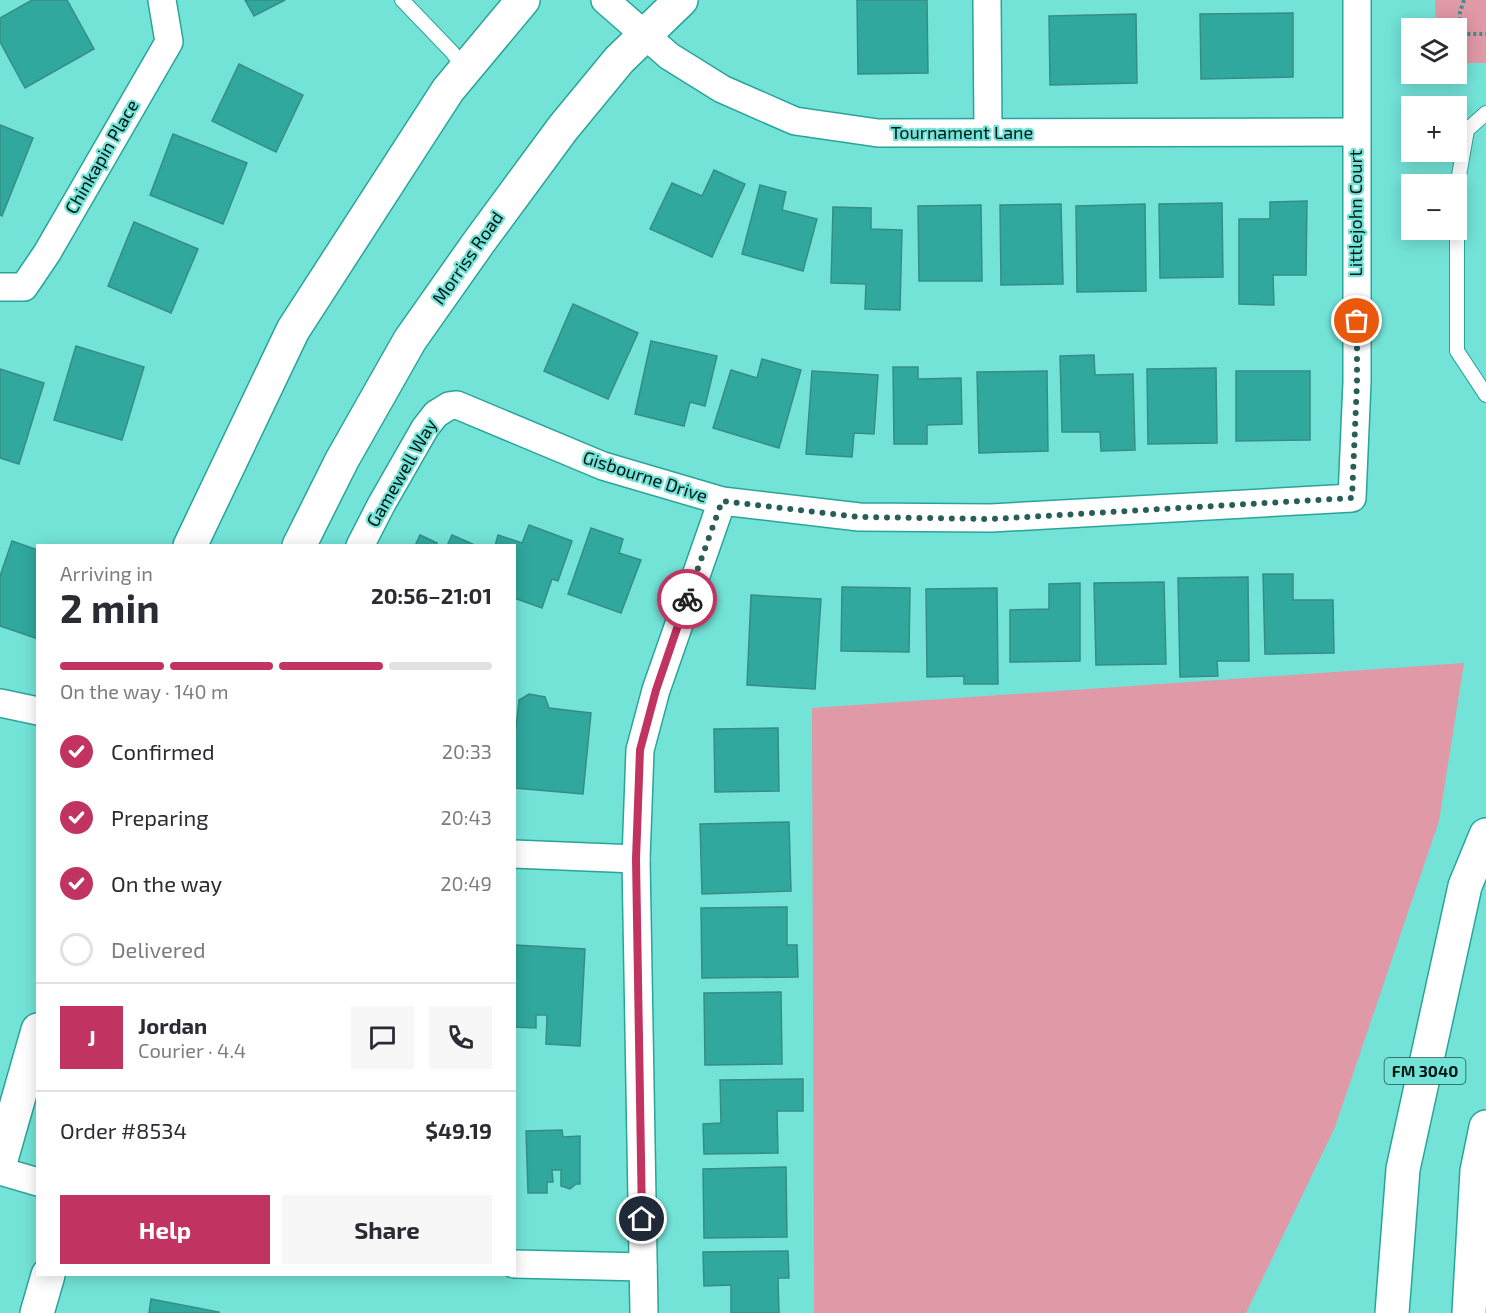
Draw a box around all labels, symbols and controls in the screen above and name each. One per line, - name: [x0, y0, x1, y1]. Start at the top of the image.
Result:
- map controls: [1401, 18, 1467, 240]
- button: layers: [1401, 18, 1467, 84]
- street label: Chinkapin Place: [60, 95, 143, 218]
- button: +: [1401, 96, 1467, 162]
- street label: Tournament Lane: [891, 121, 1033, 143]
- street label: Littlejohn Court: [1344, 149, 1366, 276]
- button: −: [1401, 174, 1467, 240]
- street label: Morriss Road: [427, 207, 507, 308]
- pin: [1331, 295, 1382, 346]
- icon: bag: [1340, 304, 1373, 337]
- street label: Gamewell Way: [361, 414, 441, 531]
- street label: Gisbourne Drive: [580, 446, 710, 507]
- text: Arriving in: [60, 561, 153, 585]
- courier: [657, 569, 717, 629]
- text: 20:56–21:01: [371, 582, 492, 608]
- icon: bike: [671, 583, 704, 616]
- text: 2 min: [60, 584, 160, 631]
- text: On the way · 140 m: [60, 679, 229, 703]
- icon: check: [60, 735, 93, 768]
- text: Confirmed: [111, 738, 215, 764]
- text: 20:33: [442, 739, 492, 763]
- icon: check: [60, 801, 93, 834]
- text: Preparing: [111, 804, 209, 830]
- text: 20:43: [441, 805, 492, 829]
- icon: check: [60, 867, 93, 900]
- text: On the way: [111, 870, 222, 896]
- text: 20:49: [440, 871, 492, 895]
- text: Delivered: [111, 936, 206, 962]
- button: chat: [351, 1006, 414, 1069]
- button: phone: [429, 1006, 492, 1069]
- text: Jordan: [138, 1012, 207, 1038]
- text: J: [87, 1024, 96, 1050]
- text: Courier · 4.4: [138, 1038, 246, 1062]
- road number: FM 3040: [1384, 1058, 1466, 1084]
- text: Order #8534: [60, 1117, 187, 1143]
- text: $49.19: [425, 1117, 492, 1143]
- pin: [616, 1193, 667, 1244]
- button: Help: [60, 1195, 270, 1264]
- button: Share: [282, 1195, 492, 1264]
- icon: home: [625, 1202, 658, 1235]

